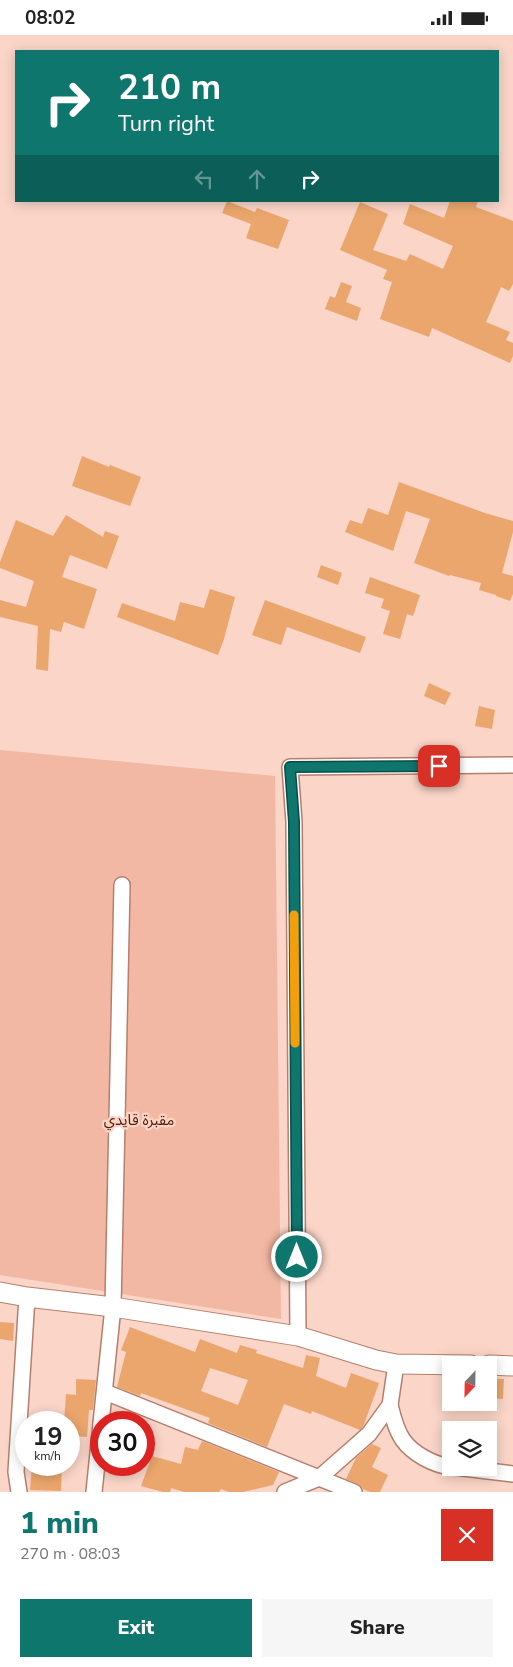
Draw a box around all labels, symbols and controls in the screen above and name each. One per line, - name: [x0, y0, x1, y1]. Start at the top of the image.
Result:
- text: 08:02: [25, 5, 75, 31]
- text: 210 m: [118, 64, 221, 111]
- icon: right: [35, 70, 100, 135]
- text: Turn right: [118, 109, 214, 139]
- icon: left: [190, 165, 218, 193]
- icon: ahead: [243, 165, 271, 193]
- icon: right: [296, 165, 324, 193]
- pin: [418, 745, 460, 787]
- icon: arrive: [425, 752, 453, 780]
- park label: مقبرة قايدي: [104, 1110, 174, 1131]
- position arrow: [270, 1230, 322, 1282]
- north arrow: [442, 1356, 498, 1411]
- map controls: [442, 1356, 497, 1476]
- speed limit sign: 30: [90, 1411, 155, 1476]
- text: 19: [32, 1420, 63, 1454]
- button: layers: [442, 1421, 497, 1476]
- text: km/h: [34, 1448, 61, 1464]
- text: 1 min: [20, 1503, 99, 1544]
- button: close: [441, 1509, 493, 1561]
- text: 270 m · 08:03: [20, 1543, 121, 1565]
- button: Exit: [20, 1599, 252, 1657]
- button: Share: [262, 1599, 493, 1657]

